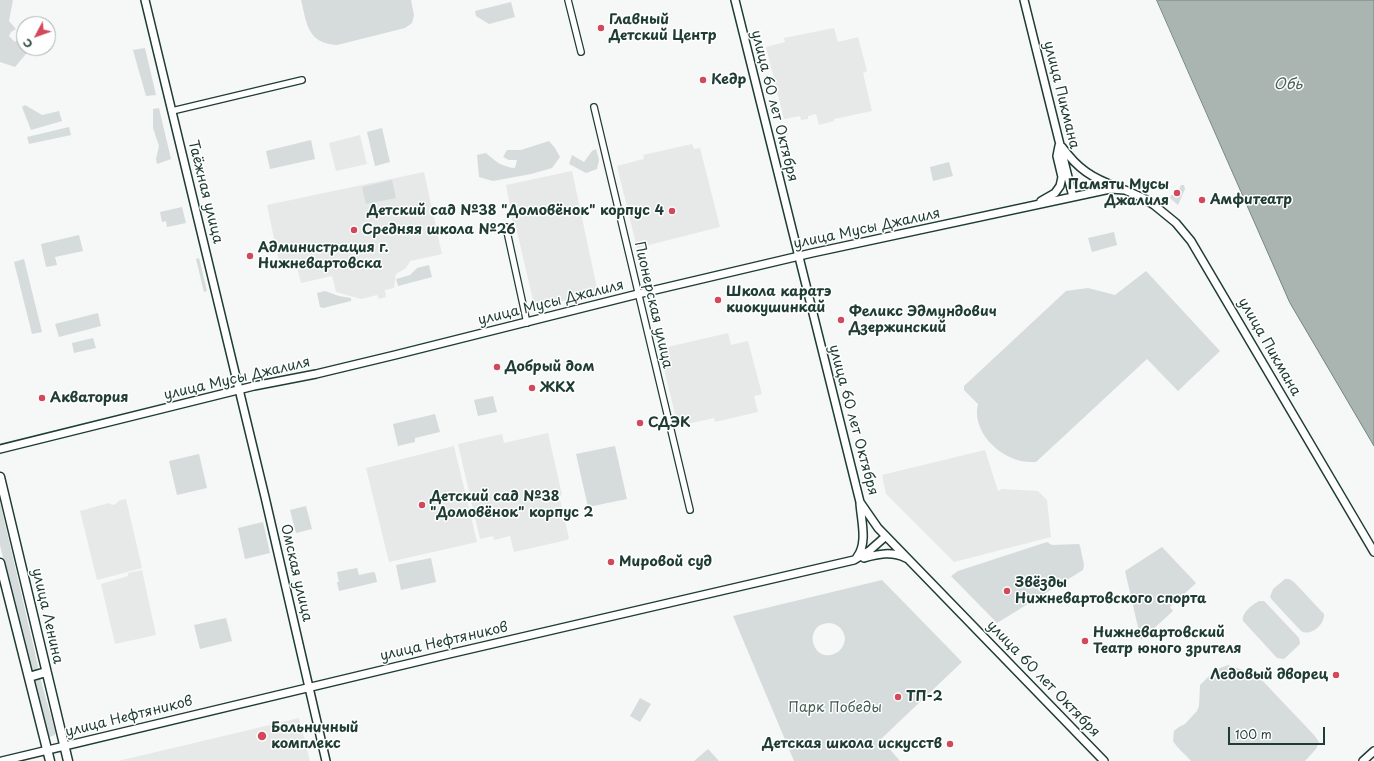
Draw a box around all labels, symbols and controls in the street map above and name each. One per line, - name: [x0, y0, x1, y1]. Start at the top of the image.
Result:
- place label: Главный Детский Центр: [609, 12, 716, 44]
- north arrow: [16, 16, 56, 56]
- marker: Главный Детский Центр: [596, 23, 606, 33]
- street label: улица 60 лет Октября: [747, 29, 801, 183]
- text: С: [18, 35, 36, 52]
- street label: улица Пикмана: [1039, 39, 1083, 151]
- place label: Кедр: [711, 72, 746, 88]
- marker: Кедр: [698, 75, 708, 85]
- water label: Обь: [1274, 76, 1302, 94]
- street label: Таёжная улица: [184, 139, 226, 245]
- place label: Памяти Мусы Джалиля: [1068, 177, 1169, 210]
- marker: Памяти Мусы Джалиля: [1172, 188, 1182, 198]
- place label: Амфитеатр: [1210, 192, 1292, 208]
- marker: Амфитеатр: [1197, 195, 1207, 205]
- place label: Детский сад №38 "Домовёнок" корпус 4: [367, 203, 664, 219]
- street label: улица Мусы Джалиля: [792, 205, 942, 253]
- marker: Детский сад №38 "Домовёнок" корпус 4: [667, 206, 677, 216]
- place label: Средняя школа №26: [362, 222, 516, 238]
- marker: Средняя школа №26: [349, 225, 359, 235]
- place label: Администрация г. Нижневартовска: [258, 240, 389, 272]
- street label: Пионерская улица: [630, 240, 676, 370]
- marker: Администрация г. Нижневартовска: [245, 251, 255, 261]
- street label: улица Мусы Джалиля: [476, 277, 626, 329]
- place label: Школа каратэ киокушинкай: [726, 284, 831, 316]
- marker: Школа каратэ киокушинкай: [713, 295, 723, 305]
- street label: улица Пикмана: [1234, 295, 1304, 399]
- place label: Феликс Эдмундович Дзержинский: [849, 304, 997, 336]
- marker: Феликс Эдмундович Дзержинский: [836, 315, 846, 325]
- street label: улица 60 лет Октября: [825, 343, 881, 497]
- street label: улица Мусы Джалиля: [162, 354, 312, 404]
- place label: Добрый дом: [505, 359, 594, 375]
- marker: Добрый дом: [492, 362, 502, 372]
- place label: ЖКХ: [540, 380, 575, 396]
- marker: ЖКХ: [527, 383, 537, 393]
- place label: Акватория: [50, 390, 128, 406]
- marker: Акватория: [37, 393, 47, 403]
- place label: СДЭК: [648, 415, 690, 431]
- marker: СДЭК: [635, 418, 645, 428]
- place label: Детский сад №38 "Домовёнок" корпус 2: [430, 489, 593, 522]
- marker: Детский сад №38 "Домовёнок" корпус 2: [417, 500, 427, 510]
- street label: Омская улица: [277, 523, 315, 623]
- place label: Мировой суд: [619, 554, 712, 570]
- marker: Мировой суд: [606, 557, 616, 567]
- street label: улица Ленина: [28, 566, 66, 666]
- place label: Звёзды Нижневартовского спорта: [1015, 575, 1207, 608]
- marker: Звёзды Нижневартовского спорта: [1002, 586, 1012, 596]
- street label: улица 60 лет Октября: [983, 617, 1103, 741]
- street label: улица Нефтяников: [378, 619, 510, 665]
- place label: Нижневартовский Театр юного зрителя: [1093, 625, 1241, 658]
- marker: Нижневартовский Театр юного зрителя: [1080, 636, 1090, 646]
- place label: Ледовый дворец: [1210, 667, 1328, 683]
- marker: Ледовый дворец: [1331, 670, 1341, 680]
- place label: ТП-2: [906, 689, 942, 705]
- marker: ТП-2: [893, 692, 903, 702]
- street label: улица Нефтяников: [64, 693, 194, 741]
- park label: Парк Победы: [788, 700, 882, 716]
- scale bar: [1230, 719, 1327, 745]
- place label: Больничный комплекс: [271, 720, 359, 752]
- text: 100 m: [1235, 725, 1272, 743]
- marker: Больничный комплекс: [256, 730, 268, 742]
- place label: Детская школа искусств: [762, 736, 942, 752]
- marker: Детская школа искусств: [945, 739, 955, 749]

